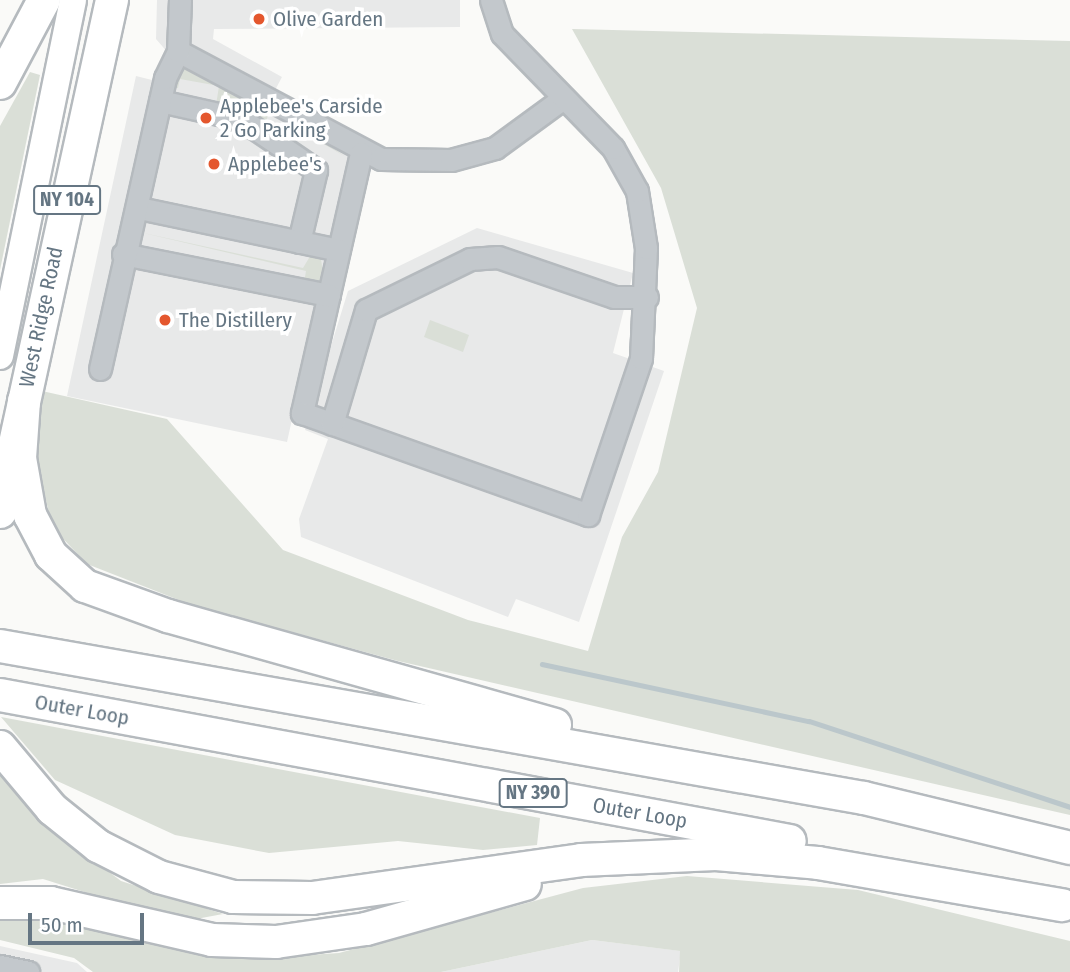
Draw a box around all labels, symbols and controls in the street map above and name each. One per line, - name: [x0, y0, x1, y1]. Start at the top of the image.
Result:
- place label: Olive Garden: [273, 6, 383, 32]
- marker: Olive Garden: [251, 11, 267, 27]
- place label: Applebee's Carside 2 Go Parking: [220, 93, 383, 143]
- marker: Applebee's Carside 2 Go Parking: [198, 110, 214, 126]
- place label: Applebee's: [228, 151, 322, 177]
- marker: Applebee's: [206, 156, 222, 172]
- road number: NY 104: [32, 184, 102, 216]
- street label: West Ridge Road: [14, 244, 68, 390]
- place label: The Distillery: [179, 307, 292, 333]
- marker: The Distillery: [157, 312, 173, 328]
- street label: Outer Loop: [33, 689, 131, 731]
- road number: NY 390: [498, 778, 568, 808]
- street label: Outer Loop: [591, 792, 689, 834]
- scale bar: [32, 898, 147, 942]
- text: 50 m: [41, 912, 83, 938]

